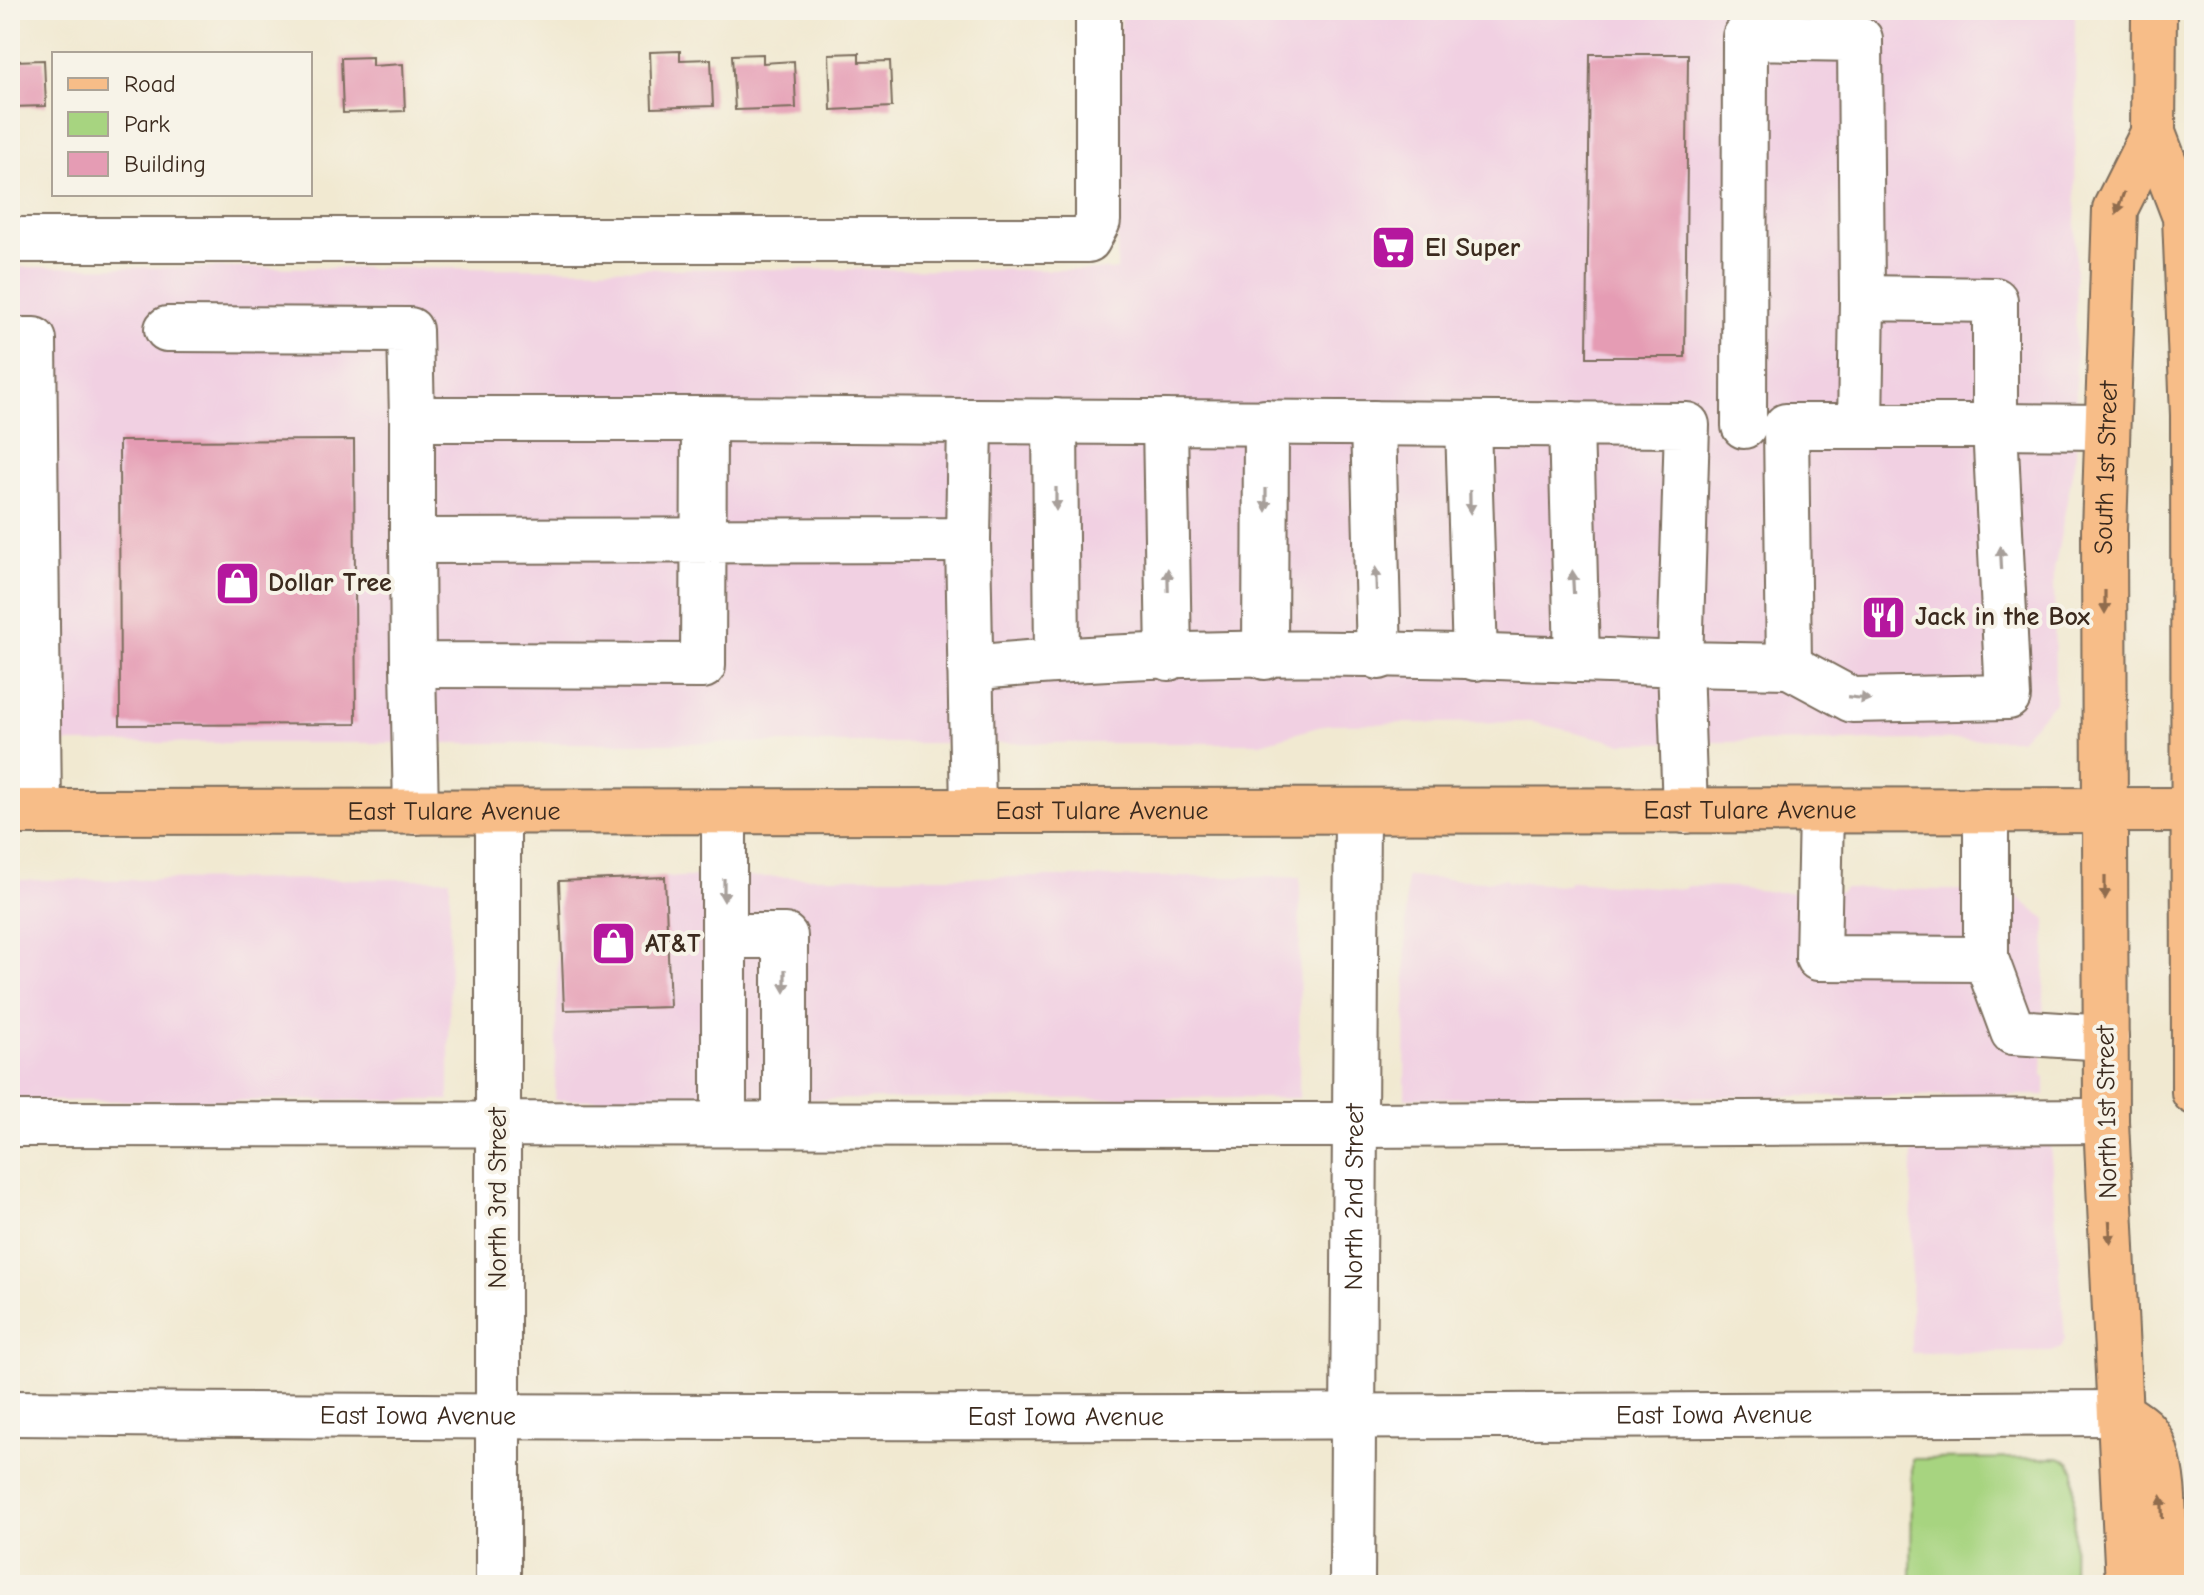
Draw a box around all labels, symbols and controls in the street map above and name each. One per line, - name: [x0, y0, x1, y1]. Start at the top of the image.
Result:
- legend: [52, 52, 312, 196]
- text: Road: [124, 70, 176, 98]
- text: Park: [124, 110, 170, 138]
- text: Building: [124, 150, 206, 178]
- one-way arrow: [2113, 192, 2125, 216]
- supermarket icon: El Super: [1370, 224, 1418, 272]
- place label: El Super: [1425, 233, 1521, 263]
- street label: South 1st Street: [2089, 379, 2124, 555]
- one-way arrow: [1050, 487, 1062, 512]
- one-way arrow: [1260, 488, 1272, 513]
- one-way arrow: [1463, 490, 1476, 515]
- one-way arrow: [1994, 545, 2007, 570]
- shop icon: Dollar Tree: [213, 559, 261, 607]
- one-way arrow: [1369, 566, 1382, 591]
- one-way arrow: [1162, 567, 1174, 592]
- place label: Dollar Tree: [268, 568, 392, 598]
- one-way arrow: [1567, 569, 1580, 594]
- one-way arrow: [2099, 590, 2111, 615]
- restaurant icon: Jack in the Box: [1860, 593, 1908, 641]
- place label: Jack in the Box: [1915, 602, 2090, 632]
- one-way arrow: [1846, 692, 1871, 705]
- street label: East Tulare Avenue: [1644, 795, 1856, 826]
- street label: East Tulare Avenue: [348, 796, 560, 827]
- street label: East Tulare Avenue: [996, 796, 1208, 826]
- one-way arrow: [2099, 876, 2111, 901]
- one-way arrow: [718, 878, 730, 903]
- shop icon: AT&T: [590, 920, 638, 968]
- place label: AT&T: [645, 929, 701, 959]
- one-way arrow: [779, 969, 791, 994]
- street label: North 1st Street: [2090, 1023, 2124, 1199]
- street label: North 2nd Street: [1339, 1102, 1370, 1291]
- street label: North 3rd Street: [483, 1106, 513, 1289]
- one-way arrow: [2104, 1220, 2117, 1245]
- street label: East Iowa Avenue: [320, 1400, 516, 1431]
- street label: East Iowa Avenue: [1616, 1400, 1812, 1431]
- street label: East Iowa Avenue: [968, 1402, 1164, 1432]
- one-way arrow: [2155, 1494, 2168, 1519]

